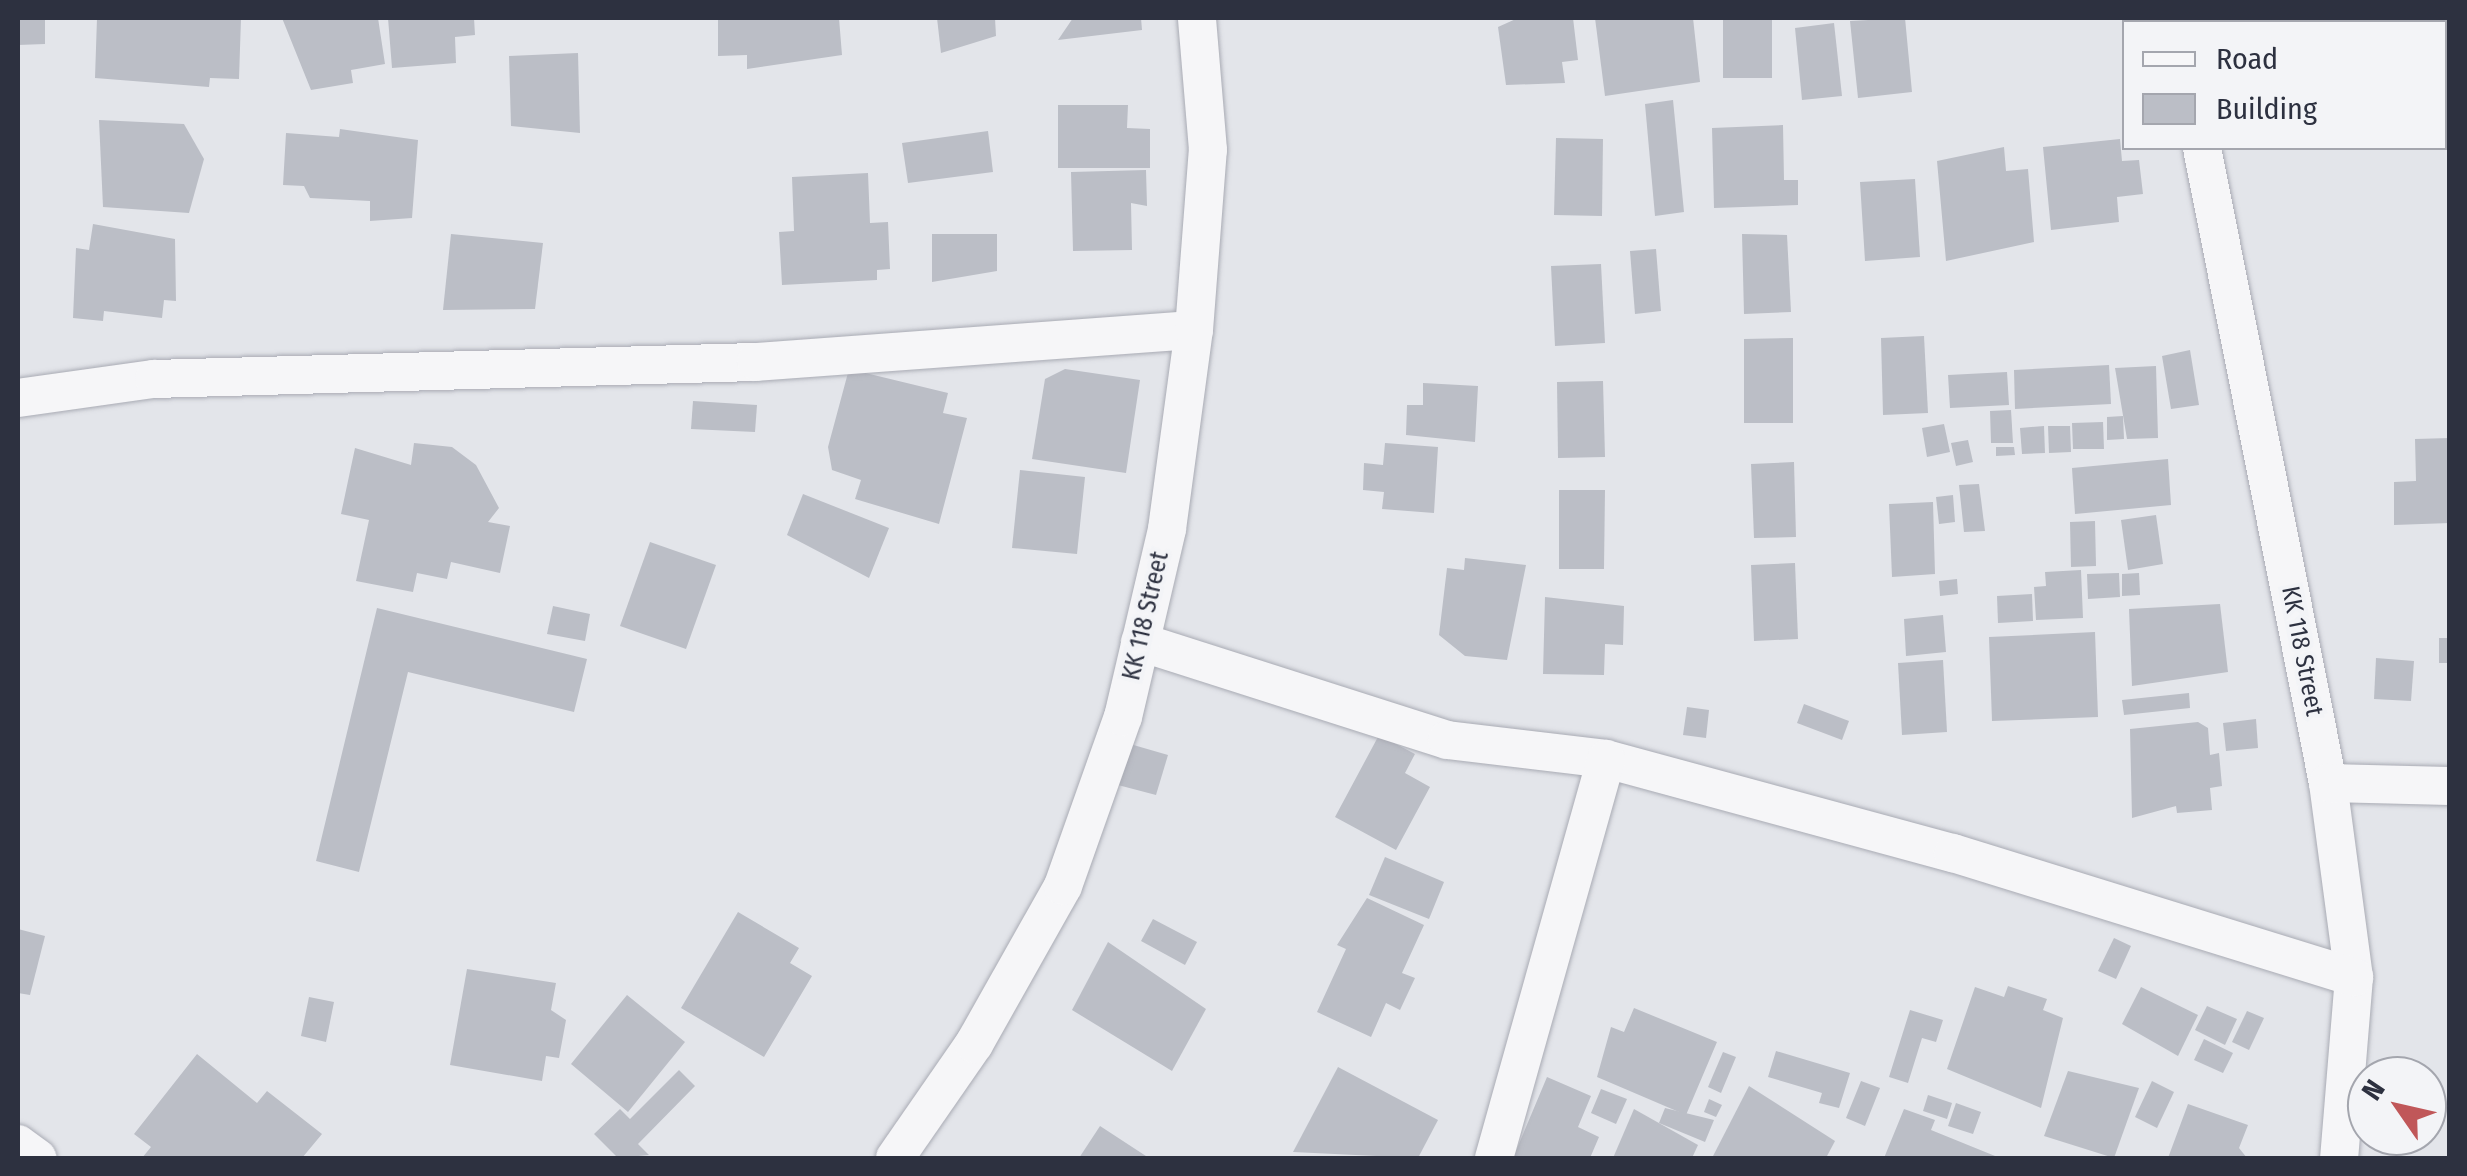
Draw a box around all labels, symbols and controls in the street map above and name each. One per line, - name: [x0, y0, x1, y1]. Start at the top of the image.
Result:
- legend: [2122, 20, 2447, 150]
- text: Road: [2216, 41, 2278, 77]
- text: Building: [2216, 91, 2317, 127]
- street label: KK 118 Street: [1117, 549, 1175, 683]
- street label: KK 118 Street: [2275, 584, 2329, 718]
- north arrow: [2347, 1056, 2447, 1156]
- text: N: [2355, 1074, 2392, 1106]

